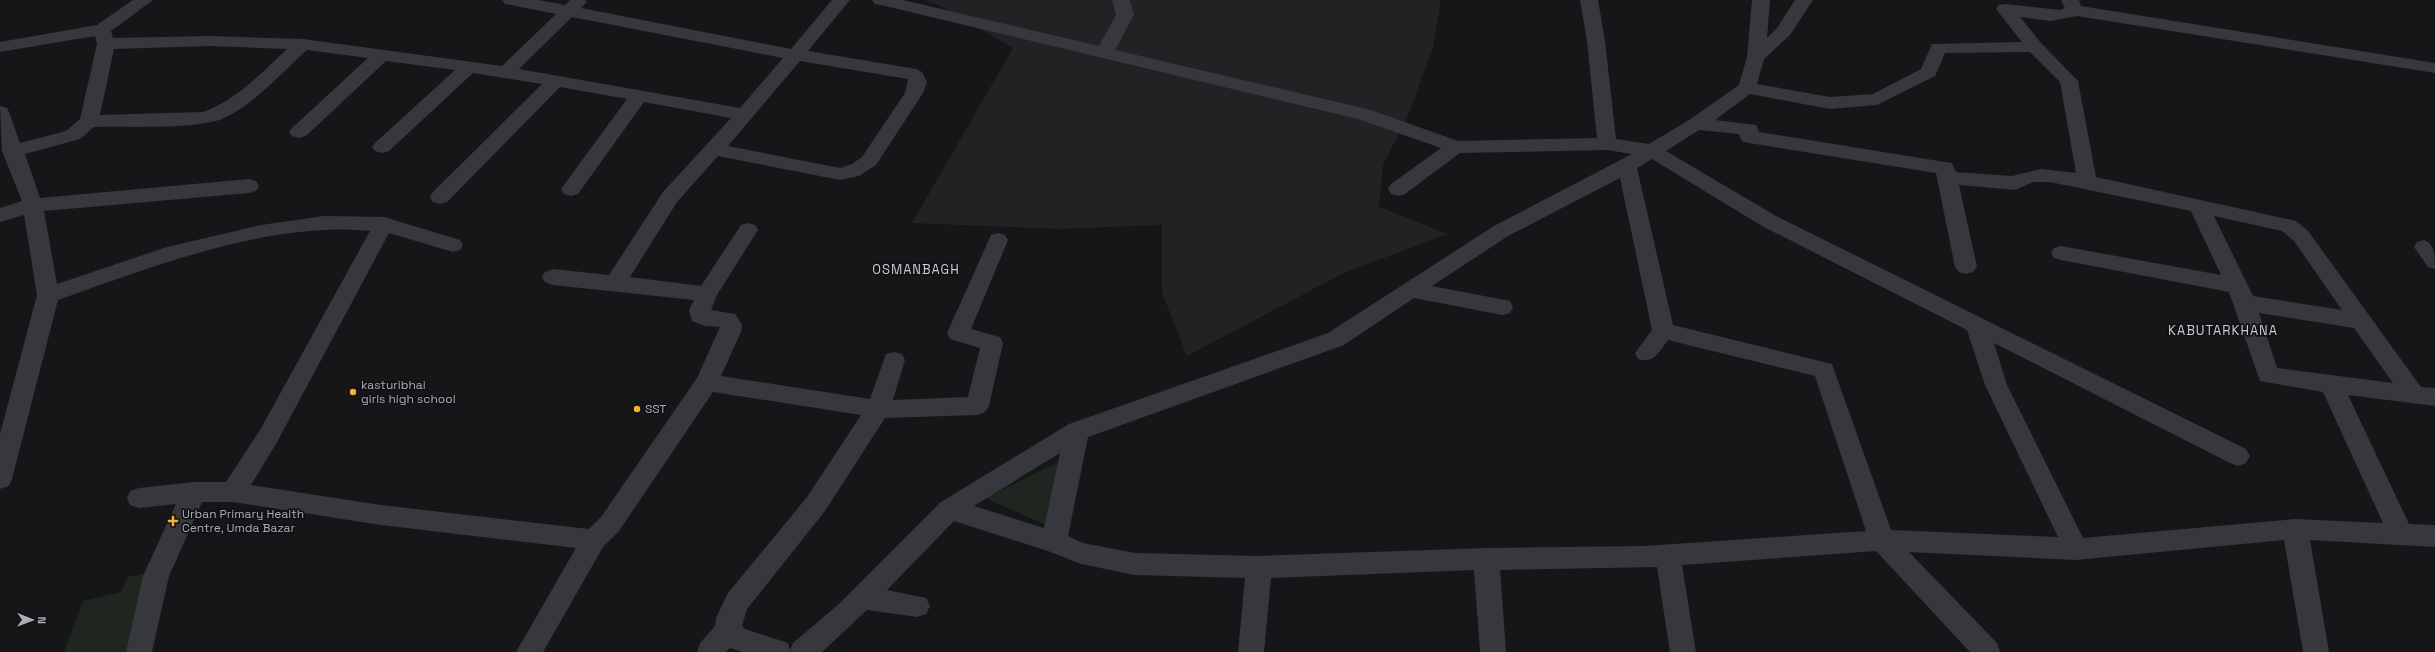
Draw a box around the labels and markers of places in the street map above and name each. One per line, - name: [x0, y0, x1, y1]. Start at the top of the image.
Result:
- place label: kasturibhai girls high school: [361, 377, 456, 407]
- marker: kasturibhai girls high school: [348, 387, 358, 397]
- place label: SST: [645, 401, 666, 417]
- marker: SST: [632, 404, 642, 414]
- place label: Urban Primary Health Centre, Umda Bazar: [182, 506, 304, 536]
- marker: Urban Primary Health Centre, Umda Bazar: [167, 515, 179, 527]

